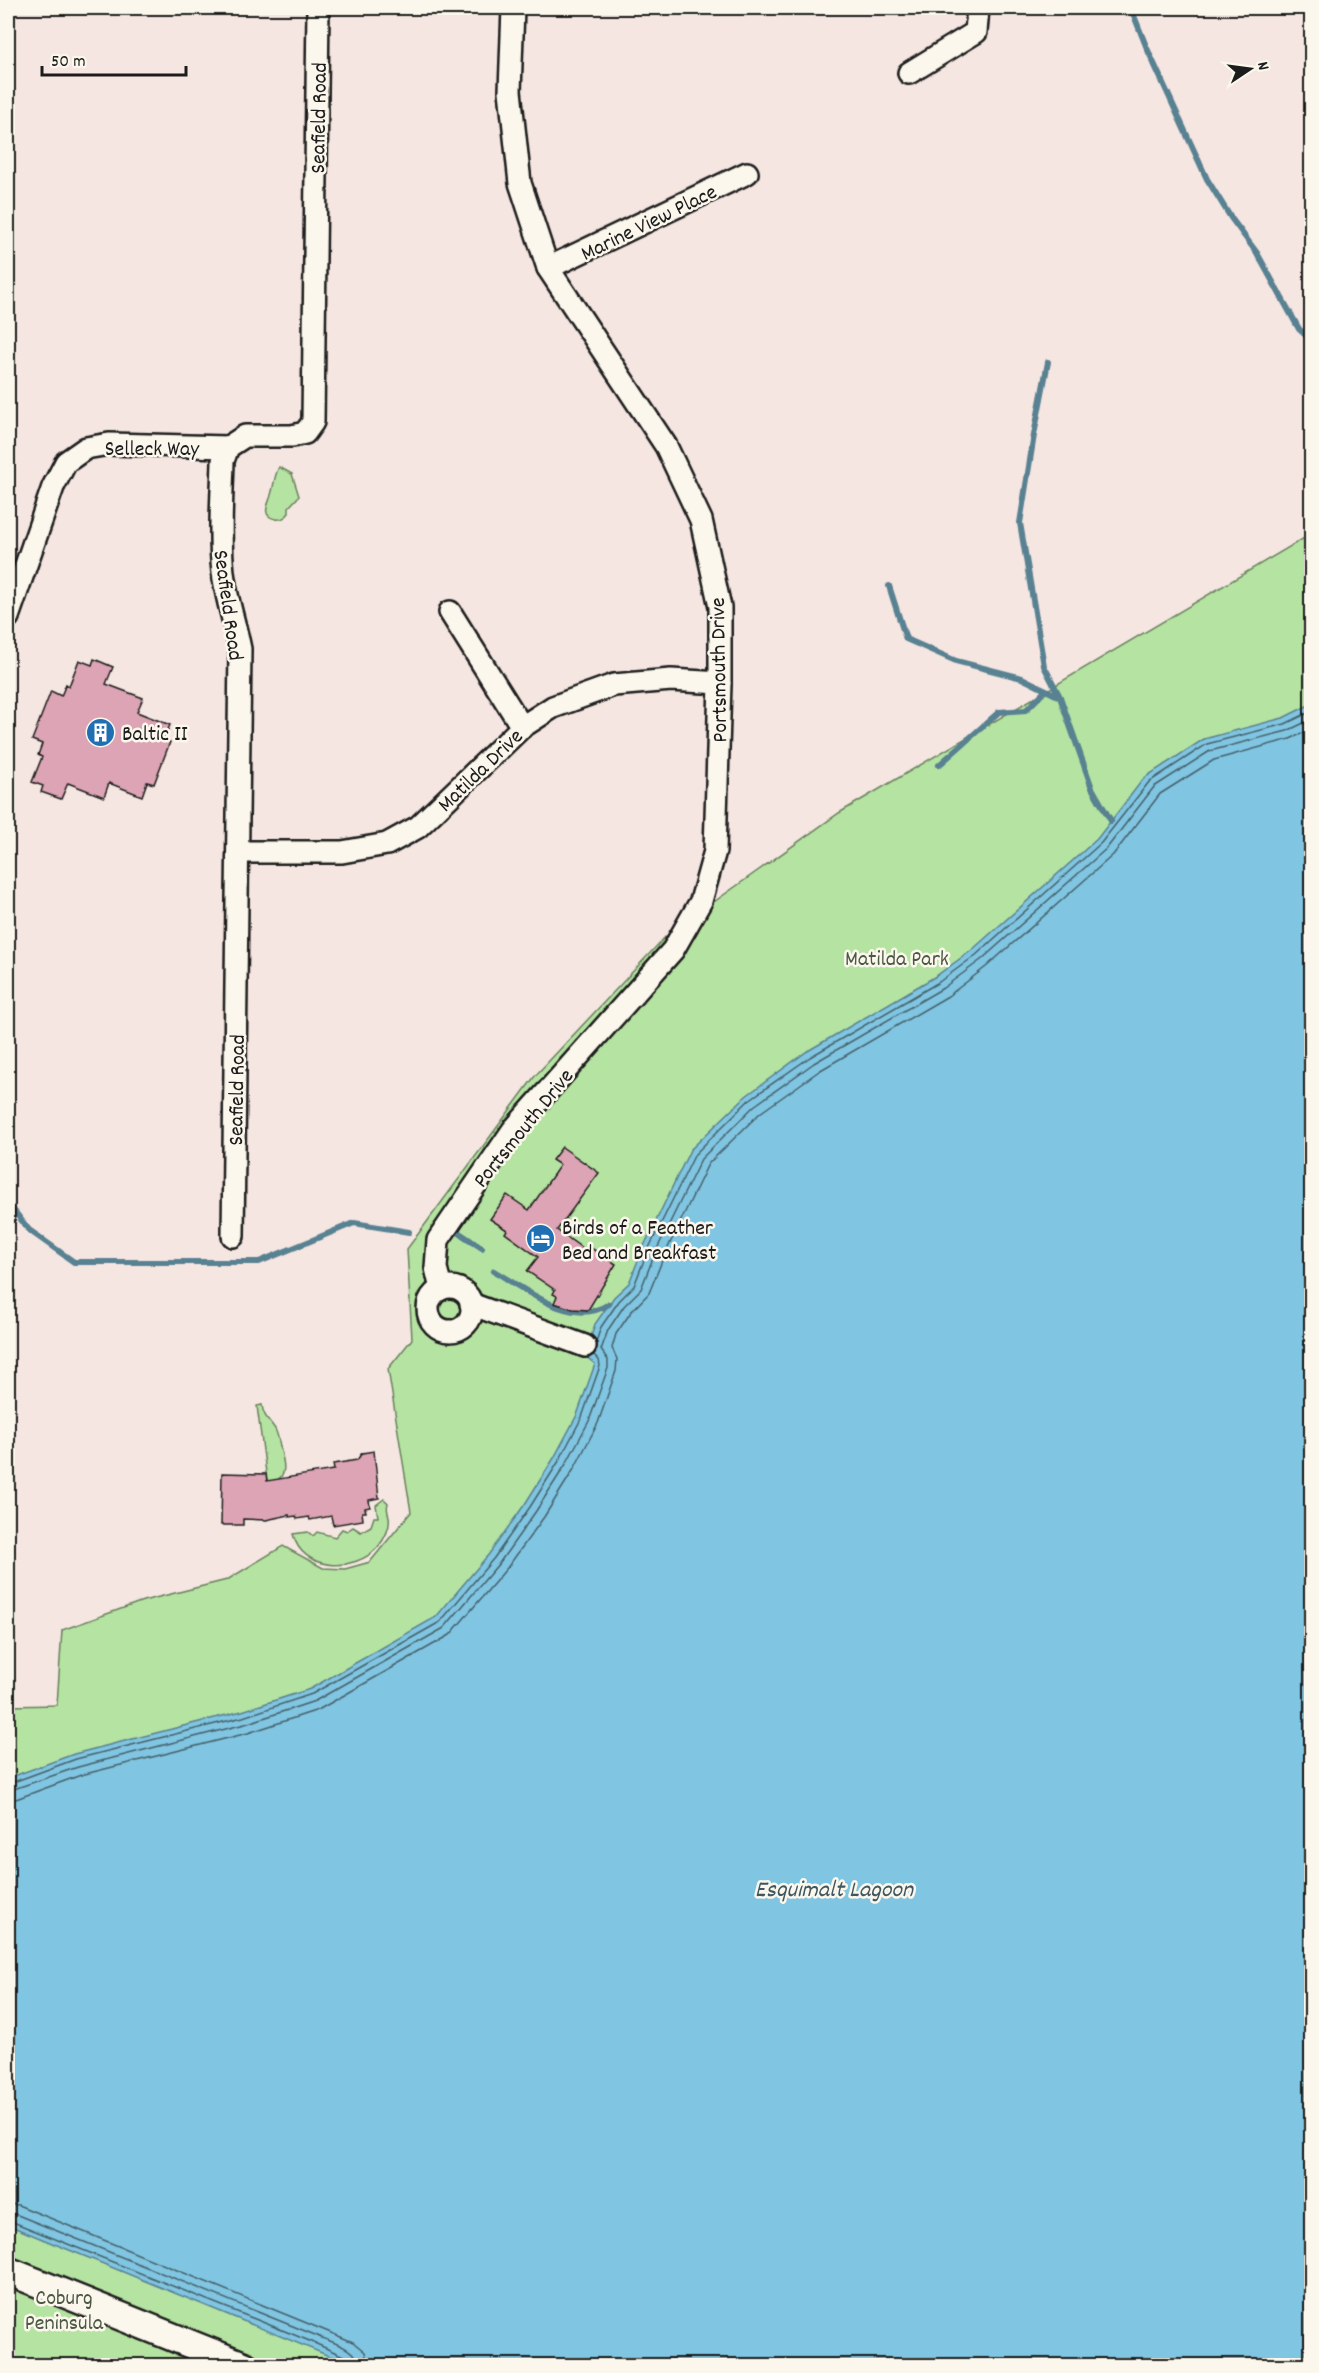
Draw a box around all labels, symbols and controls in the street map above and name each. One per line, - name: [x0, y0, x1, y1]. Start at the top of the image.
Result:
- scale bar: [42, 39, 186, 77]
- north arrow: [1220, 39, 1280, 99]
- text: 50 m: [51, 50, 86, 75]
- text: N: [1250, 60, 1274, 73]
- street label: Seafield Road: [304, 62, 337, 174]
- street label: Marine View Place: [576, 178, 723, 270]
- street label: Selleck Way: [105, 435, 200, 466]
- street label: Seafield Road: [203, 548, 250, 663]
- street label: Portsmouth Drive: [704, 597, 737, 743]
- building icon: Baltic II: [85, 716, 117, 748]
- place label: Baltic II: [122, 720, 188, 751]
- street label: Matilda Drive: [432, 723, 531, 820]
- park label: Matilda Park: [845, 945, 949, 976]
- street label: Seafield Road: [222, 1034, 255, 1146]
- street label: Portsmouth Drive: [467, 1063, 582, 1195]
- place label: Birds of a Feather Bed and Breakfast: [562, 1214, 716, 1270]
- hotel icon: Birds of a Feather Bed and Breakfast: [525, 1223, 557, 1255]
- water label: Esquimalt Lagoon: [755, 1874, 914, 1908]
- park label: Coburg Peninsula: [25, 2284, 104, 2340]

